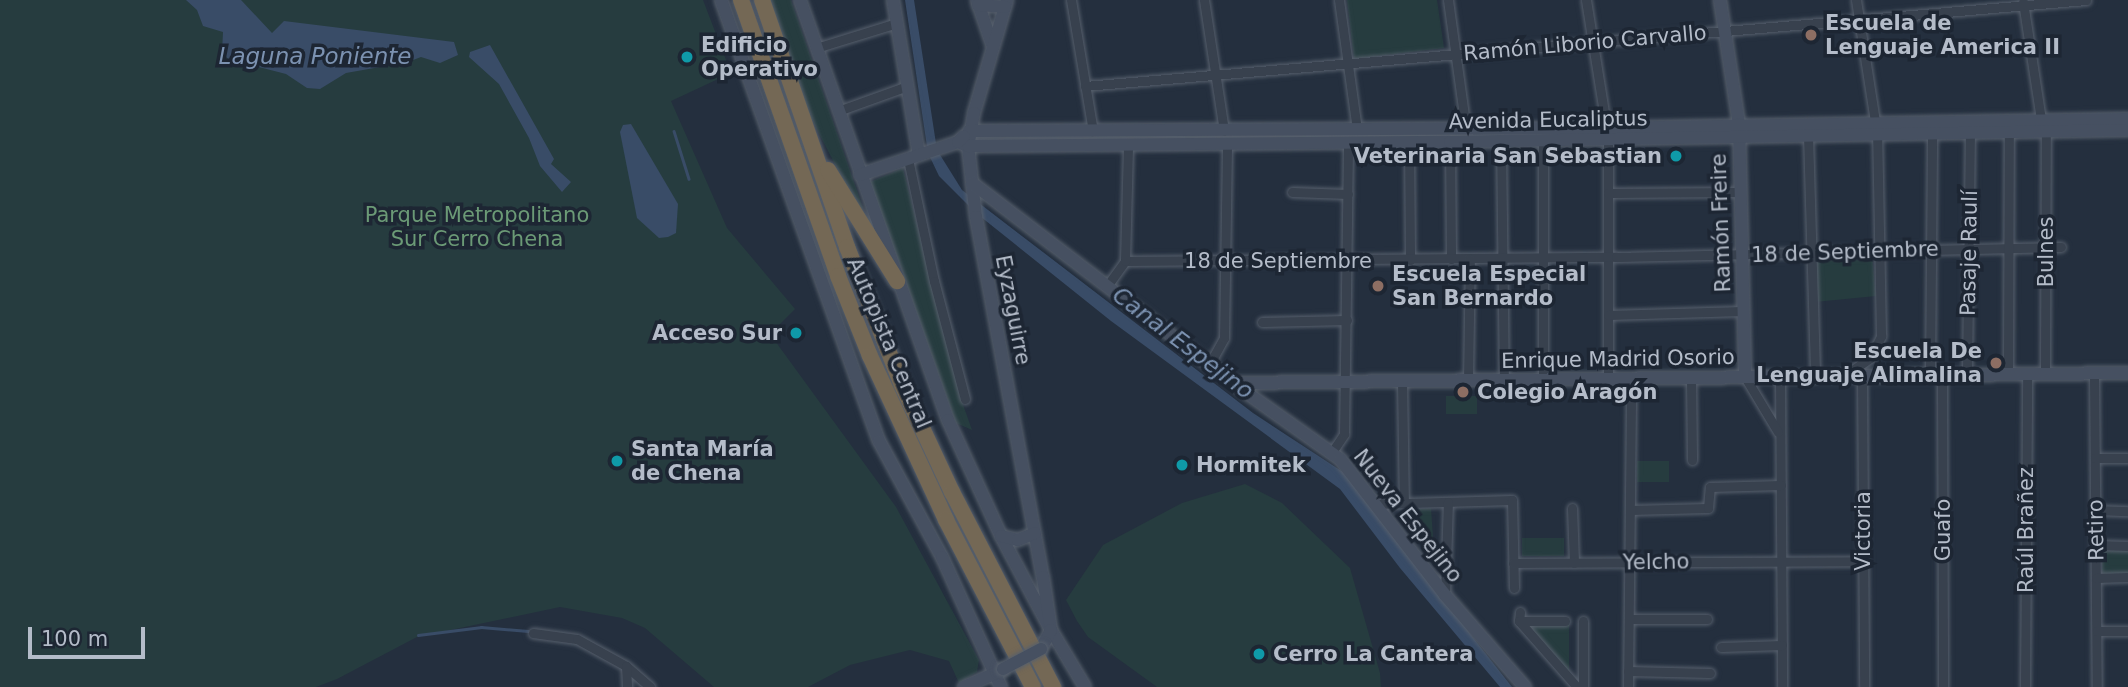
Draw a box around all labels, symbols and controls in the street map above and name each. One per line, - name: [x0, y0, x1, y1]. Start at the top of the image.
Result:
- place label: Escuela de Lenguaje America II: [1825, 10, 2060, 60]
- street label: Ramón Liborio Carvallo: [1462, 20, 1708, 66]
- marker: Escuela de Lenguaje America II: [1803, 27, 1819, 43]
- place label: Edificio Operativo: [701, 32, 818, 82]
- water label: Laguna Poniente: [219, 42, 411, 70]
- marker: Edificio Operativo: [679, 49, 695, 65]
- street label: Avenida Eucaliptus: [1448, 106, 1648, 134]
- place label: Veterinaria San Sebastian: [1354, 143, 1662, 169]
- marker: Veterinaria San Sebastian: [1668, 148, 1684, 164]
- street label: Ramón Freire: [1706, 153, 1736, 293]
- street label: Pasaje Raulí: [1955, 190, 1983, 316]
- park label: Parque Metropolitano Sur Cerro Chena: [365, 202, 589, 252]
- street label: Bulnes: [2033, 217, 2059, 287]
- street label: 18 de Septiembre: [1751, 236, 1939, 268]
- street label: 18 de Septiembre: [1184, 248, 1372, 274]
- street label: Eyzaguirre: [990, 253, 1036, 367]
- street label: Autopista Central: [842, 254, 936, 432]
- place label: Escuela Especial San Bernardo: [1392, 261, 1586, 311]
- marker: Escuela Especial San Bernardo: [1370, 278, 1386, 294]
- water label: Canal Espejino: [1107, 281, 1259, 405]
- place label: Acceso Sur: [652, 320, 782, 346]
- marker: Acceso Sur: [788, 325, 804, 341]
- place label: Escuela De Lenguaje Alimalina: [1756, 338, 1982, 388]
- street label: Enrique Madrid Osorio: [1501, 344, 1735, 374]
- marker: Escuela De Lenguaje Alimalina: [1988, 355, 2004, 371]
- place label: Colegio Aragón: [1477, 379, 1657, 405]
- marker: Colegio Aragón: [1455, 384, 1471, 400]
- place label: Santa María de Chena: [631, 436, 774, 486]
- street label: Nueva Espejino: [1348, 444, 1468, 588]
- place label: Hormitek: [1196, 452, 1306, 478]
- marker: Santa María de Chena: [609, 453, 625, 469]
- marker: Hormitek: [1174, 457, 1190, 473]
- street label: Raúl Brañez: [2013, 467, 2039, 593]
- street label: Victoria: [1850, 491, 1876, 571]
- street label: Guafo: [1930, 499, 1956, 561]
- street label: Retiro: [2083, 499, 2109, 561]
- street label: Yelcho: [1623, 549, 1689, 575]
- scale bar: [32, 614, 149, 658]
- text: 100 m: [41, 627, 108, 651]
- place label: Cerro La Cantera: [1273, 641, 1473, 667]
- marker: Cerro La Cantera: [1251, 646, 1267, 662]

